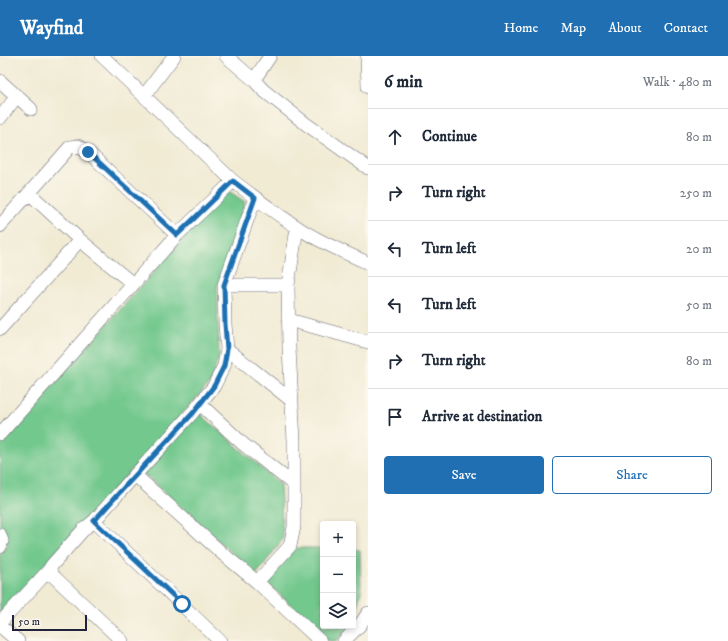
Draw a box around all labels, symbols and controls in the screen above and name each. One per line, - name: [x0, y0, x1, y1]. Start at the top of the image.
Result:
- text: Wayfind: [20, 17, 83, 40]
- text: Home: [504, 19, 538, 37]
- text: Map: [560, 19, 586, 37]
- text: About: [608, 19, 642, 37]
- text: Contact: [664, 19, 708, 37]
- text: 6 min: [384, 71, 423, 93]
- text: Walk · 480 m: [643, 74, 712, 90]
- icon: ahead: [384, 126, 406, 148]
- text: Continue: [422, 127, 477, 146]
- text: 80 m: [686, 129, 712, 145]
- route end: [79, 143, 97, 161]
- icon: right: [384, 182, 406, 204]
- text: Turn right: [422, 183, 485, 202]
- text: 250 m: [680, 185, 712, 201]
- icon: left: [384, 238, 406, 260]
- text: Turn left: [422, 239, 476, 258]
- text: 20 m: [686, 241, 712, 257]
- icon: left: [384, 294, 406, 316]
- text: Turn left: [422, 295, 476, 314]
- text: 50 m: [686, 297, 712, 313]
- icon: right: [384, 350, 406, 372]
- text: Turn right: [422, 351, 485, 370]
- text: 80 m: [686, 353, 712, 369]
- icon: arrive: [384, 406, 406, 428]
- text: Arrive at destination: [422, 407, 542, 426]
- button: Save: [384, 456, 544, 494]
- button: Share: [552, 456, 712, 494]
- map controls: [320, 521, 356, 629]
- button: +: [320, 521, 356, 557]
- button: −: [320, 557, 356, 593]
- button: layers: [320, 593, 356, 629]
- route start: [173, 595, 191, 613]
- scale bar: [12, 613, 87, 632]
- text: 50 m: [18, 615, 40, 629]

